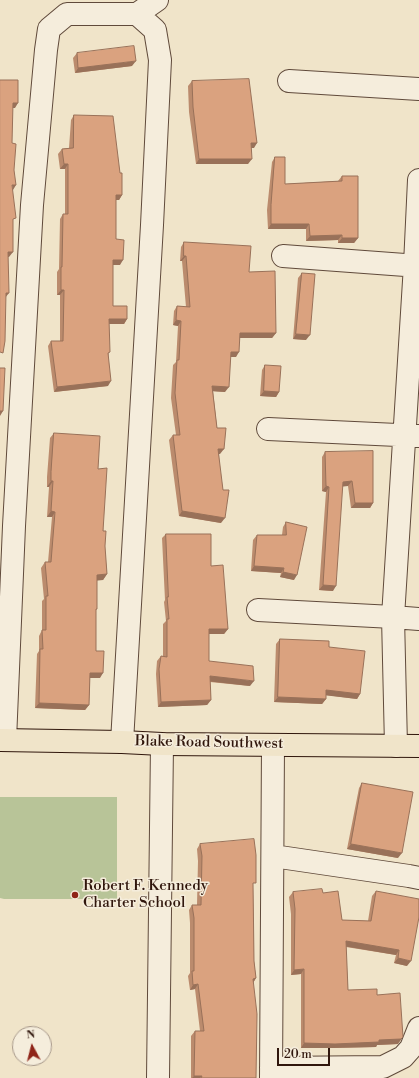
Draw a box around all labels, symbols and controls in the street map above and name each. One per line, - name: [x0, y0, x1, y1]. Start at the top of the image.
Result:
- street label: Blake Road Southwest: [135, 733, 283, 753]
- place label: Robert F. Kennedy Charter School: [83, 877, 208, 912]
- marker: Robert F. Kennedy Charter School: [70, 890, 80, 900]
- north arrow: [12, 1026, 52, 1066]
- text: N: [25, 1028, 36, 1043]
- scale bar: [279, 1040, 332, 1066]
- text: 20 m: [284, 1047, 312, 1062]

